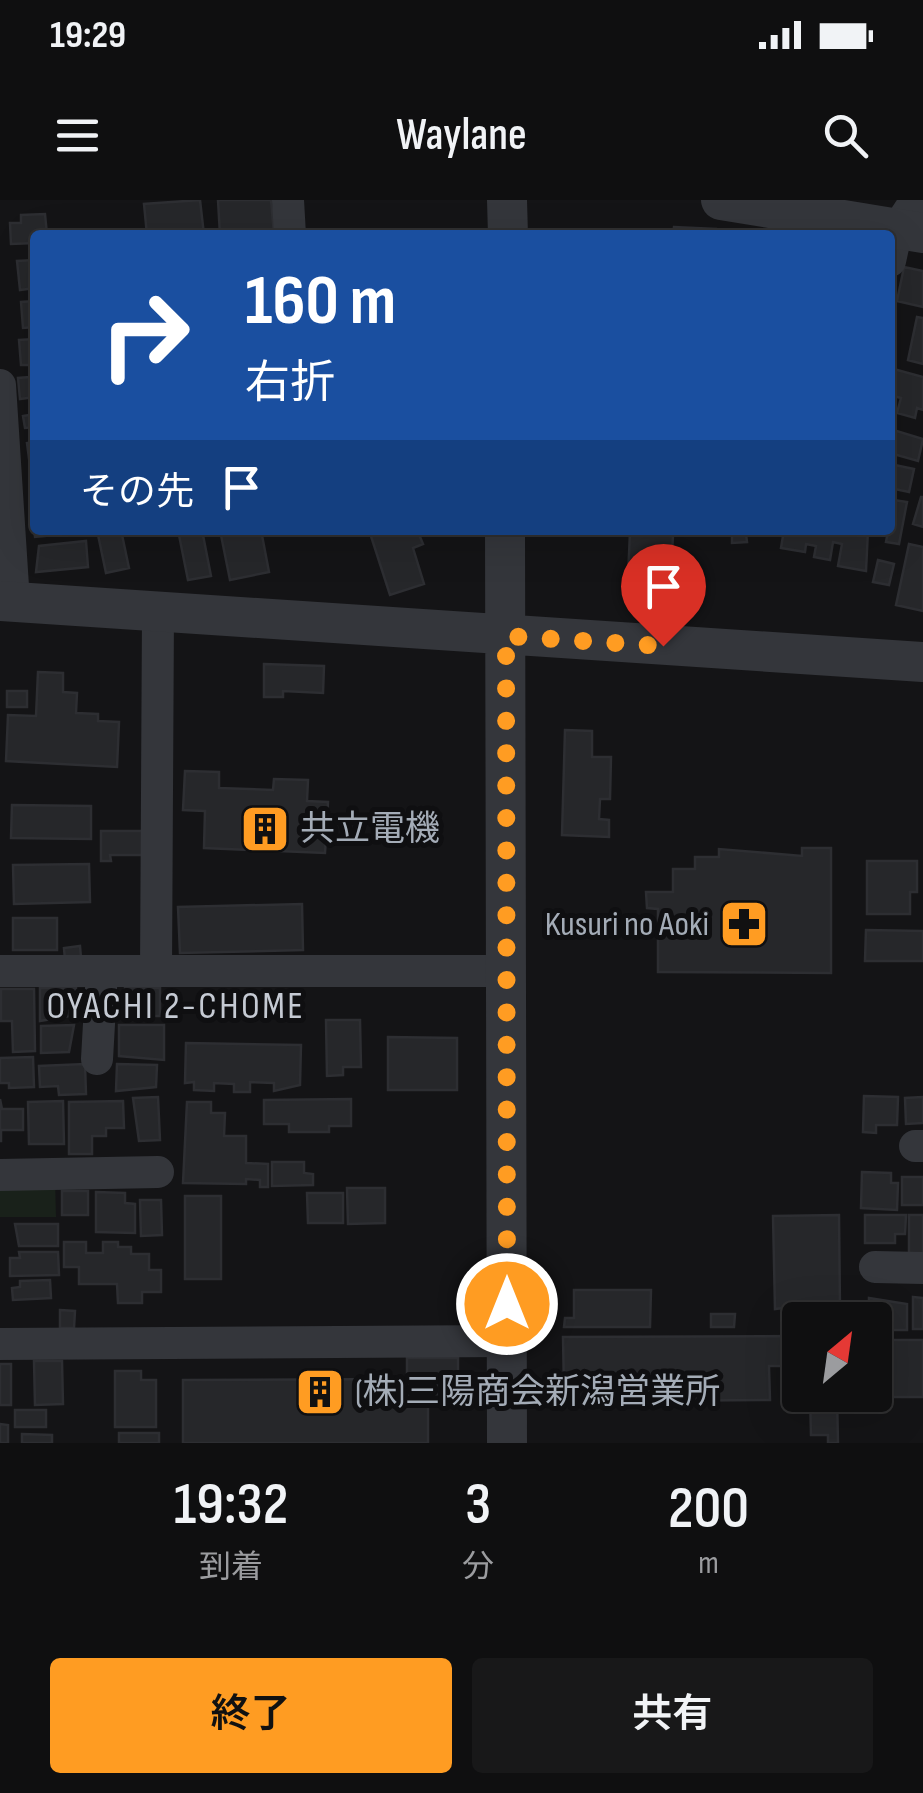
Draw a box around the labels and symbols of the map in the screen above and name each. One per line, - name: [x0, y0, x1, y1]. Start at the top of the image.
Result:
- pin: [621, 544, 706, 647]
- building icon: 共立電機: [239, 803, 291, 855]
- place label: 共立電機: [300, 808, 440, 851]
- pharmacy icon: Kusuri no Aoki: [718, 898, 770, 950]
- place label: Kusuri no Aoki: [545, 903, 709, 946]
- district label: OYACHI 2-CHOME: [47, 984, 305, 1029]
- position arrow: [455, 1252, 559, 1356]
- north arrow: [782, 1302, 892, 1412]
- building icon: (株)三陽商会新潟営業所: [294, 1366, 346, 1418]
- place label: (株)三陽商会新潟営業所: [355, 1371, 720, 1414]

